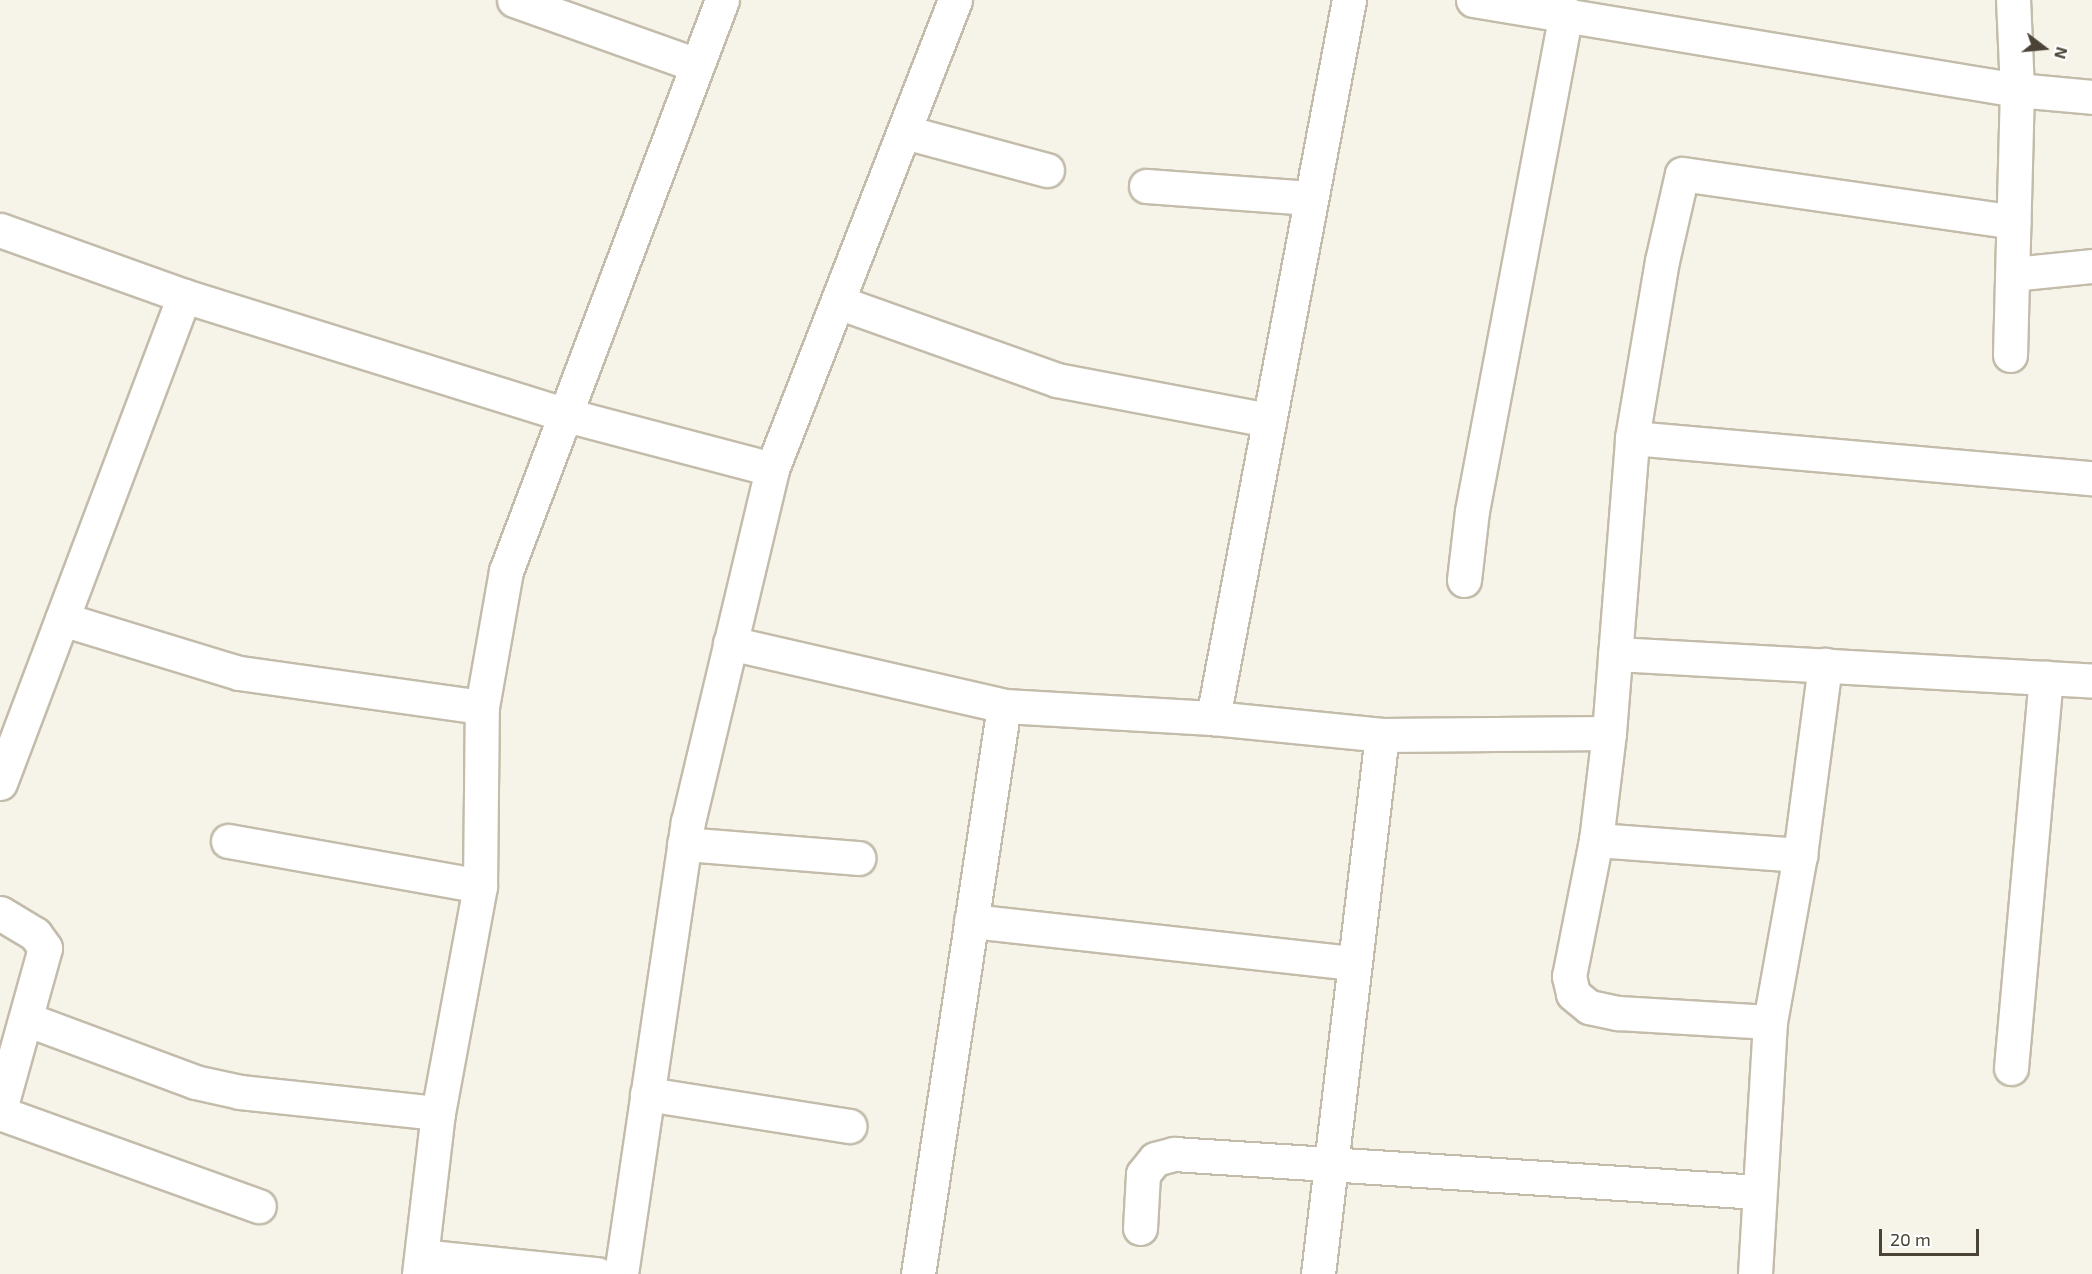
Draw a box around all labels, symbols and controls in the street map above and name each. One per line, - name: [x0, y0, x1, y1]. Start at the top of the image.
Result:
- north arrow: [2014, 18, 2074, 78]
- text: N: [2051, 45, 2073, 61]
- scale bar: [1882, 1217, 1982, 1255]
- text: 20 m: [1890, 1228, 1931, 1250]

